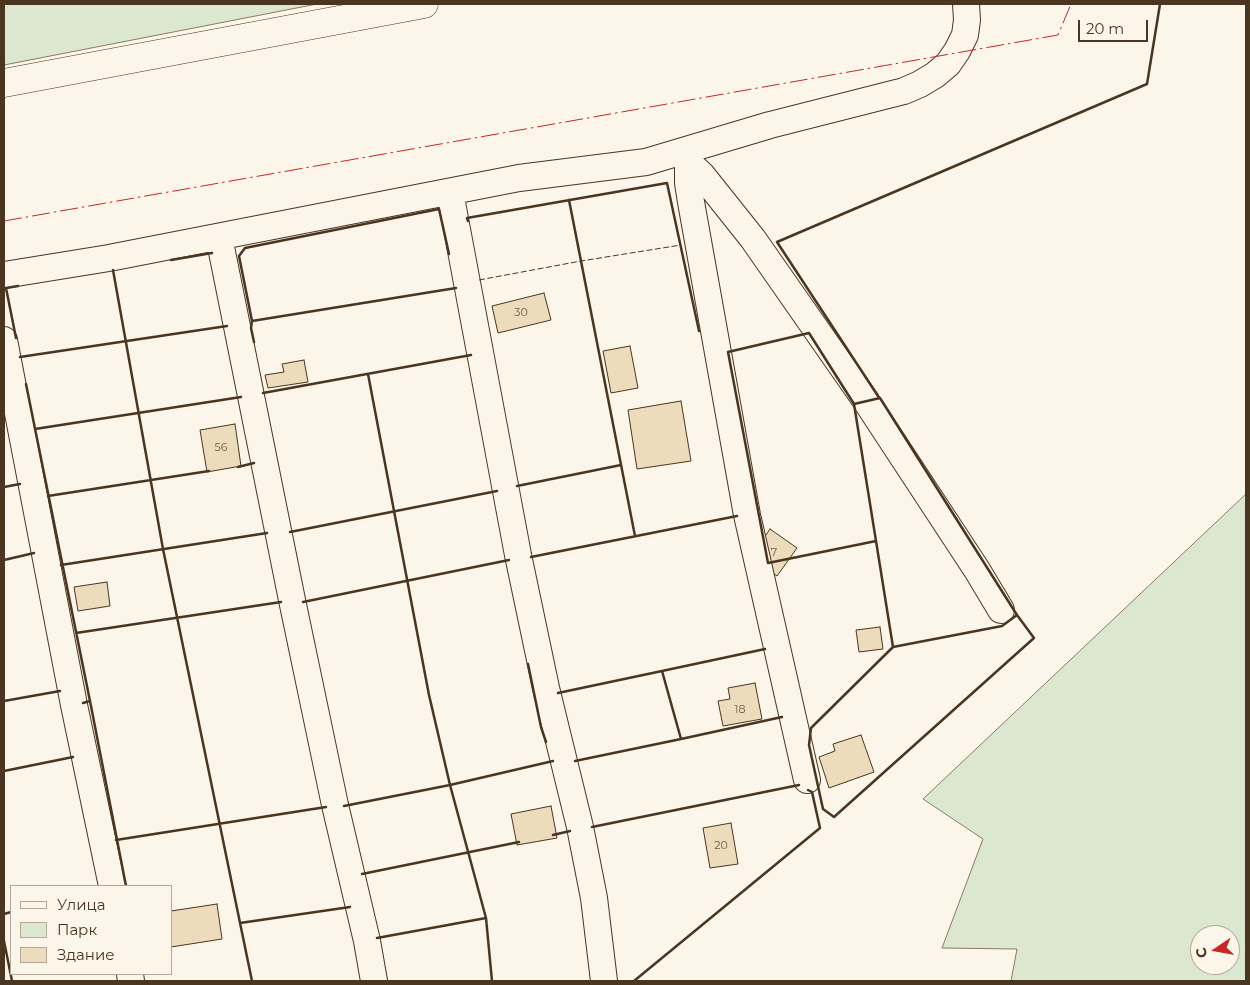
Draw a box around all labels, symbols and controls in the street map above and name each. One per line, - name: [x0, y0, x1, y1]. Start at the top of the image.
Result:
- scale bar: [1080, 10, 1150, 42]
- text: 20 m: [1086, 19, 1124, 38]
- house number: 30: [514, 306, 528, 320]
- house number: 56: [215, 441, 227, 455]
- house number: 7: [771, 546, 777, 560]
- house number: 18: [735, 703, 745, 717]
- house number: 20: [714, 839, 728, 853]
- legend: [10, 885, 172, 975]
- text: Улица: [57, 895, 105, 914]
- text: Парк: [57, 920, 97, 939]
- north arrow: [1190, 925, 1240, 975]
- text: Здание: [57, 945, 115, 964]
- text: С: [1191, 946, 1211, 960]

